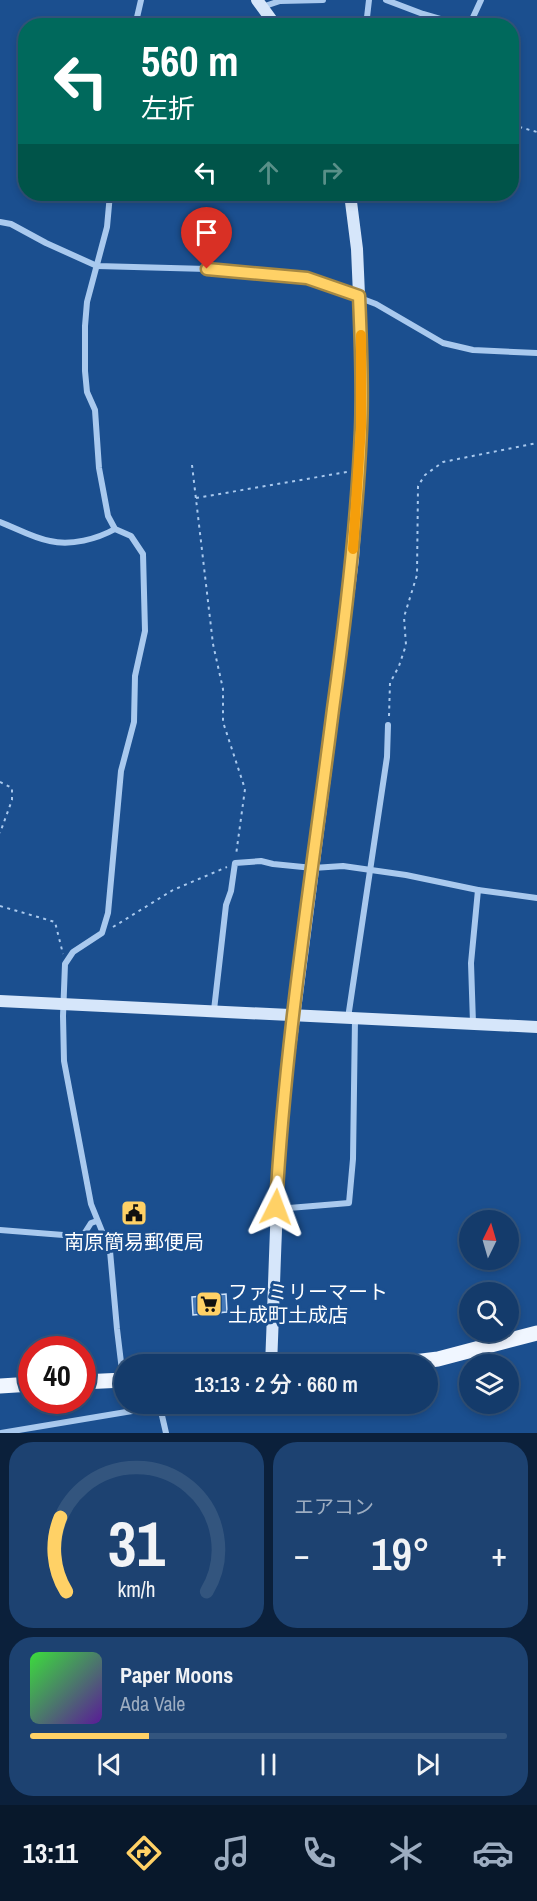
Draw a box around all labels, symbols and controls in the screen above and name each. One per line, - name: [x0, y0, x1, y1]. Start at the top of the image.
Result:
- text: 560 m: [141, 33, 239, 89]
- icon: left: [42, 42, 120, 120]
- text: 左折: [141, 90, 195, 126]
- icon: left: [189, 156, 222, 189]
- icon: ahead: [252, 156, 285, 189]
- icon: right: [315, 156, 348, 189]
- pin: [181, 207, 232, 269]
- icon: arrive: [190, 216, 223, 249]
- position arrow: [244, 1175, 308, 1239]
- public building icon: 南原簡易郵便局: [119, 1198, 149, 1228]
- north arrow: [459, 1210, 519, 1270]
- map controls: [459, 1210, 519, 1414]
- place label: 南原簡易郵便局: [64, 1228, 204, 1255]
- place label: ファミリーマート 土成町土成店: [228, 1278, 388, 1328]
- button: search: [459, 1282, 519, 1342]
- supermarket icon: ファミリーマート 土成町土成店: [194, 1289, 224, 1319]
- speed limit sign: 40: [18, 1336, 96, 1414]
- button: layers: [459, 1354, 519, 1414]
- text: 13:13 · 2 分 · 660 m: [194, 1369, 358, 1399]
- text: エアコン: [294, 1493, 374, 1520]
- text: 31: [108, 1501, 165, 1585]
- text: 19°: [371, 1523, 430, 1584]
- text: −: [294, 1532, 310, 1576]
- text: +: [491, 1532, 507, 1576]
- text: km/h: [117, 1575, 156, 1604]
- text: Paper Moons: [120, 1660, 233, 1690]
- text: Ada Vale: [120, 1690, 185, 1717]
- icon: previous: [93, 1748, 126, 1781]
- icon: pause: [252, 1748, 285, 1781]
- icon: next: [411, 1748, 444, 1781]
- icon: directions: [123, 1832, 165, 1874]
- icon: music: [211, 1832, 253, 1874]
- icon: phone: [298, 1832, 340, 1874]
- icon: climate: [385, 1832, 427, 1874]
- icon: car: [472, 1832, 514, 1874]
- text: 13:11: [23, 1835, 78, 1871]

